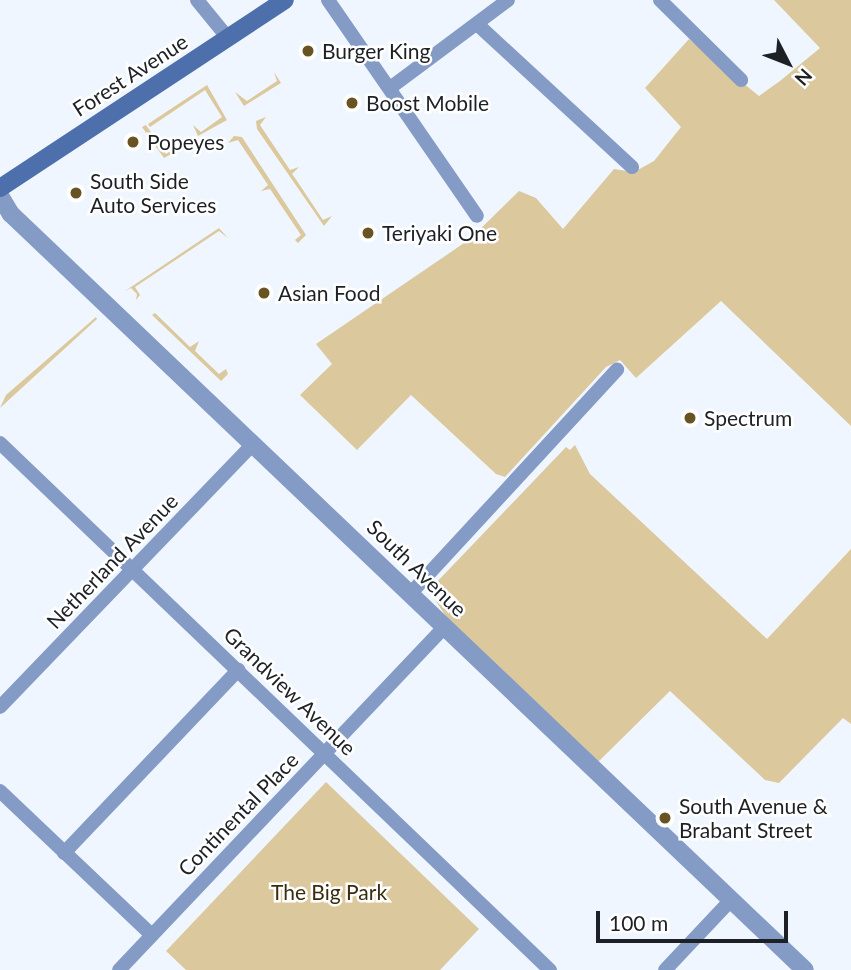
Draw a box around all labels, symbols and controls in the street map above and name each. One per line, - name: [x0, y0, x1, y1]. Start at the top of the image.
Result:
- street label: Forest Avenue: [67, 28, 193, 122]
- north arrow: [753, 28, 823, 98]
- place label: Burger King: [322, 38, 431, 64]
- marker: Burger King: [300, 43, 316, 59]
- text: N: [791, 64, 817, 91]
- place label: Boost Mobile: [366, 90, 489, 116]
- marker: Boost Mobile: [344, 95, 360, 111]
- place label: Popeyes: [147, 129, 224, 155]
- marker: Popeyes: [125, 134, 141, 150]
- place label: South Side Auto Services: [90, 168, 216, 218]
- marker: South Side Auto Services: [68, 185, 84, 201]
- place label: Teriyaki One: [382, 220, 497, 246]
- marker: Teriyaki One: [360, 225, 376, 241]
- place label: Asian Food: [278, 280, 380, 306]
- marker: Asian Food: [256, 285, 272, 301]
- place label: Spectrum: [704, 405, 792, 431]
- marker: Spectrum: [682, 410, 698, 426]
- street label: Netherland Avenue: [41, 488, 183, 634]
- street label: South Avenue: [362, 514, 472, 622]
- street label: Grandview Avenue: [218, 621, 362, 761]
- street label: Continental Place: [173, 747, 303, 881]
- place label: South Avenue & Brabant Street: [679, 793, 828, 843]
- marker: South Avenue & Brabant Street: [657, 810, 673, 826]
- park label: The Big Park: [271, 879, 387, 905]
- scale bar: [599, 897, 792, 941]
- text: 100 m: [609, 910, 668, 935]

